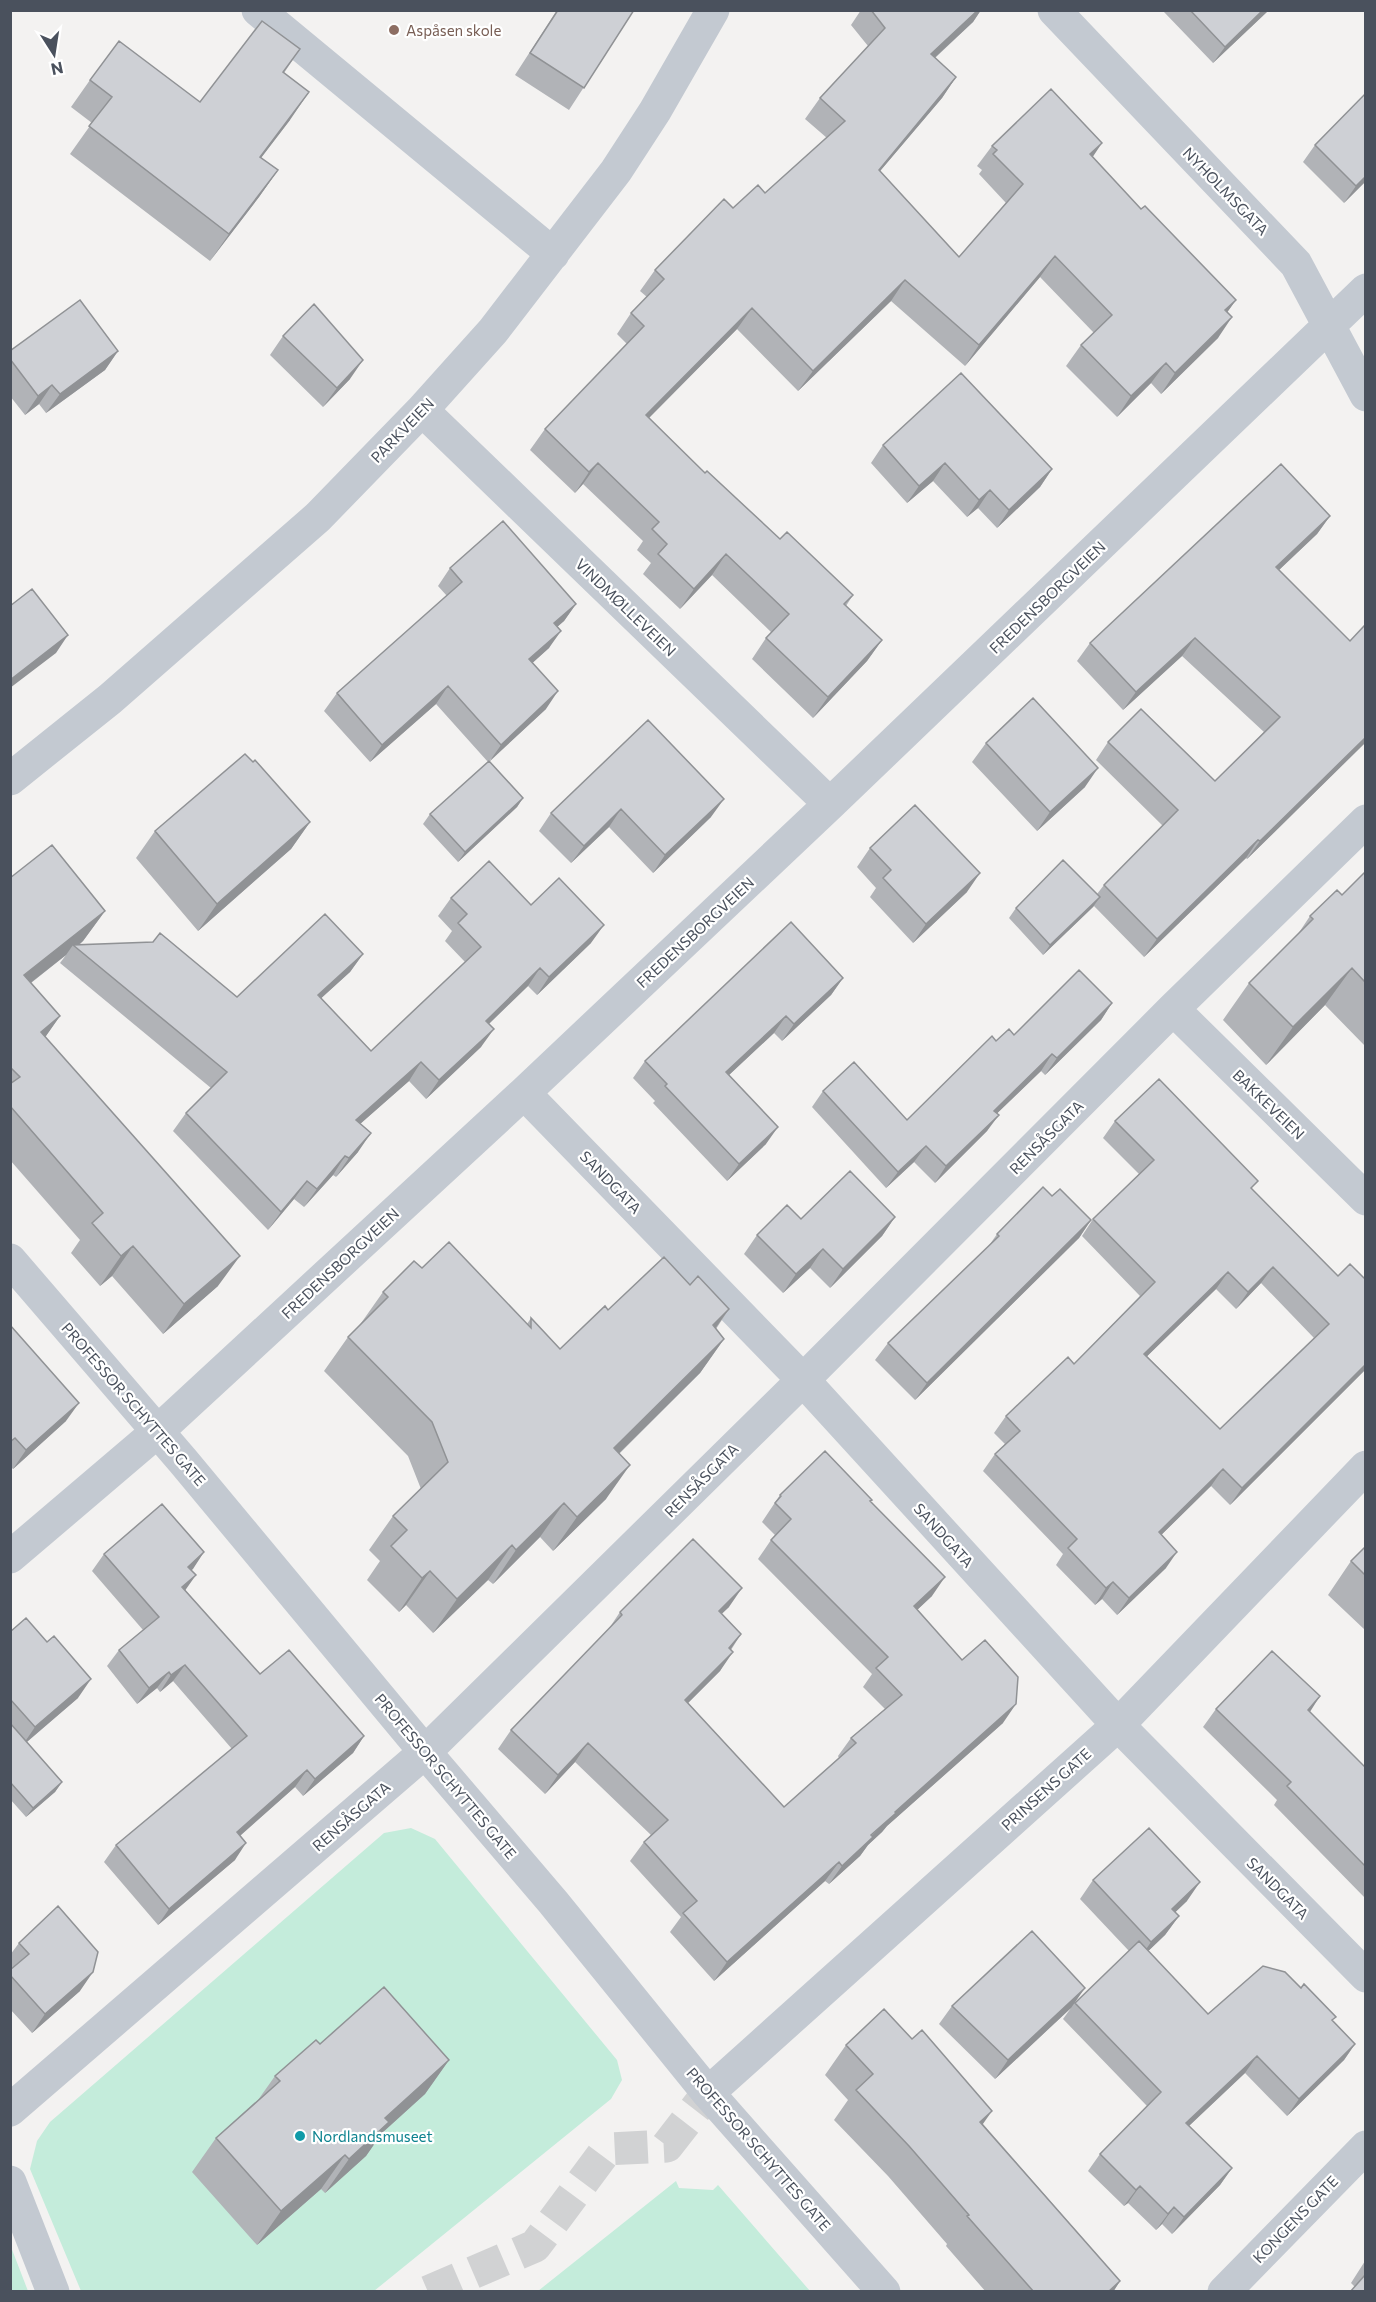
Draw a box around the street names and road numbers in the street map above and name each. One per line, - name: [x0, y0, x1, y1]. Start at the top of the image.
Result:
- street label: NYHOLMSGATA: [1180, 143, 1272, 239]
- street label: PARKVEIEN: [367, 394, 437, 466]
- street label: FREDENSBORGVEIEN: [985, 537, 1109, 657]
- street label: VINDMØLLEVEIEN: [572, 554, 680, 660]
- street label: FREDENSBORGVEIEN: [633, 873, 757, 991]
- street label: BAKKEVEIEN: [1229, 1065, 1309, 1143]
- street label: RENSÅSGATA: [1005, 1096, 1087, 1178]
- street label: SANDGATA: [577, 1147, 645, 1217]
- street label: FREDENSBORGVEIEN: [278, 1204, 402, 1322]
- street label: PROFESSOR SCHYTTES GATE: [58, 1319, 210, 1489]
- street label: RENSÅSGATA: [660, 1439, 742, 1521]
- street label: SANDGATA: [910, 1499, 978, 1571]
- street label: PROFESSOR SCHYTTES GATE: [372, 1690, 521, 1862]
- street label: PRINSENS GATE: [998, 1744, 1095, 1834]
- street label: RENSÅSGATA: [308, 1777, 393, 1855]
- street label: SANDGATA: [1243, 1853, 1313, 1923]
- street label: PROFESSOR SCHYTTES GATE: [683, 2064, 835, 2234]
- street label: KONGENS GATE: [1249, 2171, 1341, 2266]

